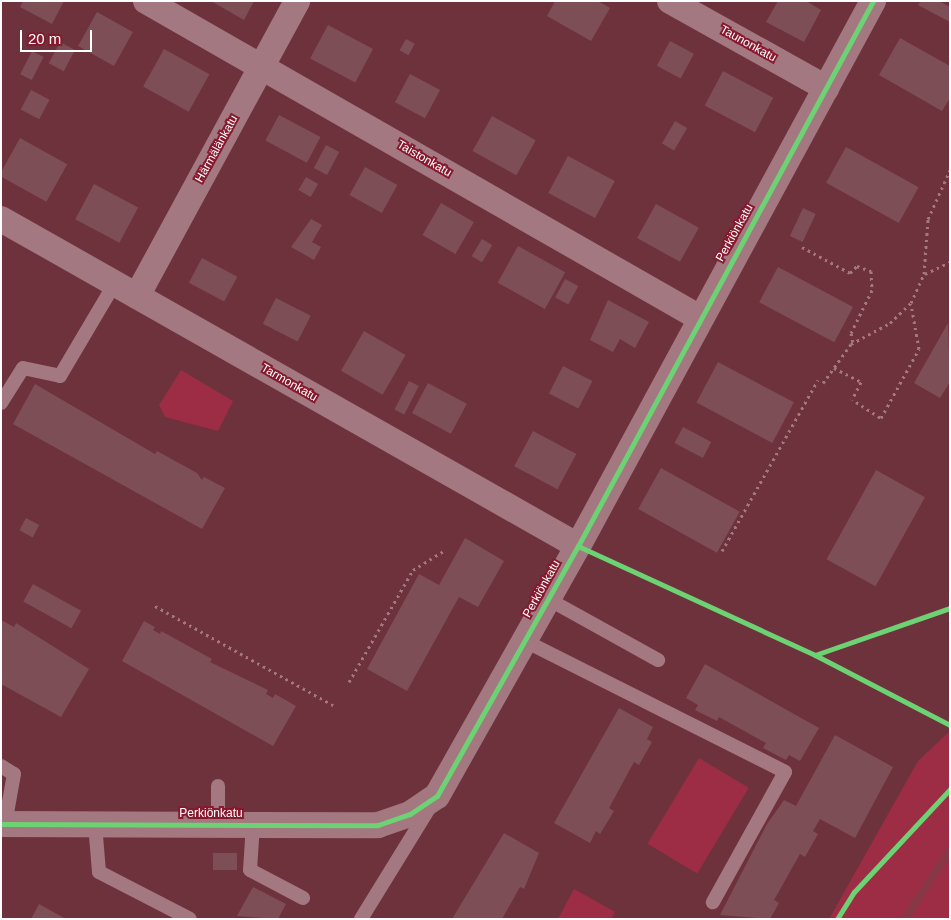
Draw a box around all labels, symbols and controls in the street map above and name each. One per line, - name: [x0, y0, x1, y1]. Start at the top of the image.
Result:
- scale bar: [22, 20, 95, 52]
- street label: Taunonkatu: [717, 23, 779, 65]
- text: 20 m: [28, 30, 61, 47]
- street label: Härmälänkatu: [193, 113, 241, 185]
- street label: Taistonkatu: [394, 138, 454, 180]
- street label: Perkiönkatu: [713, 202, 757, 264]
- street label: Tarmonkatu: [258, 361, 320, 405]
- street label: Perkiönkatu: [520, 558, 564, 620]
- street label: Perkiönkatu: [179, 807, 243, 821]

